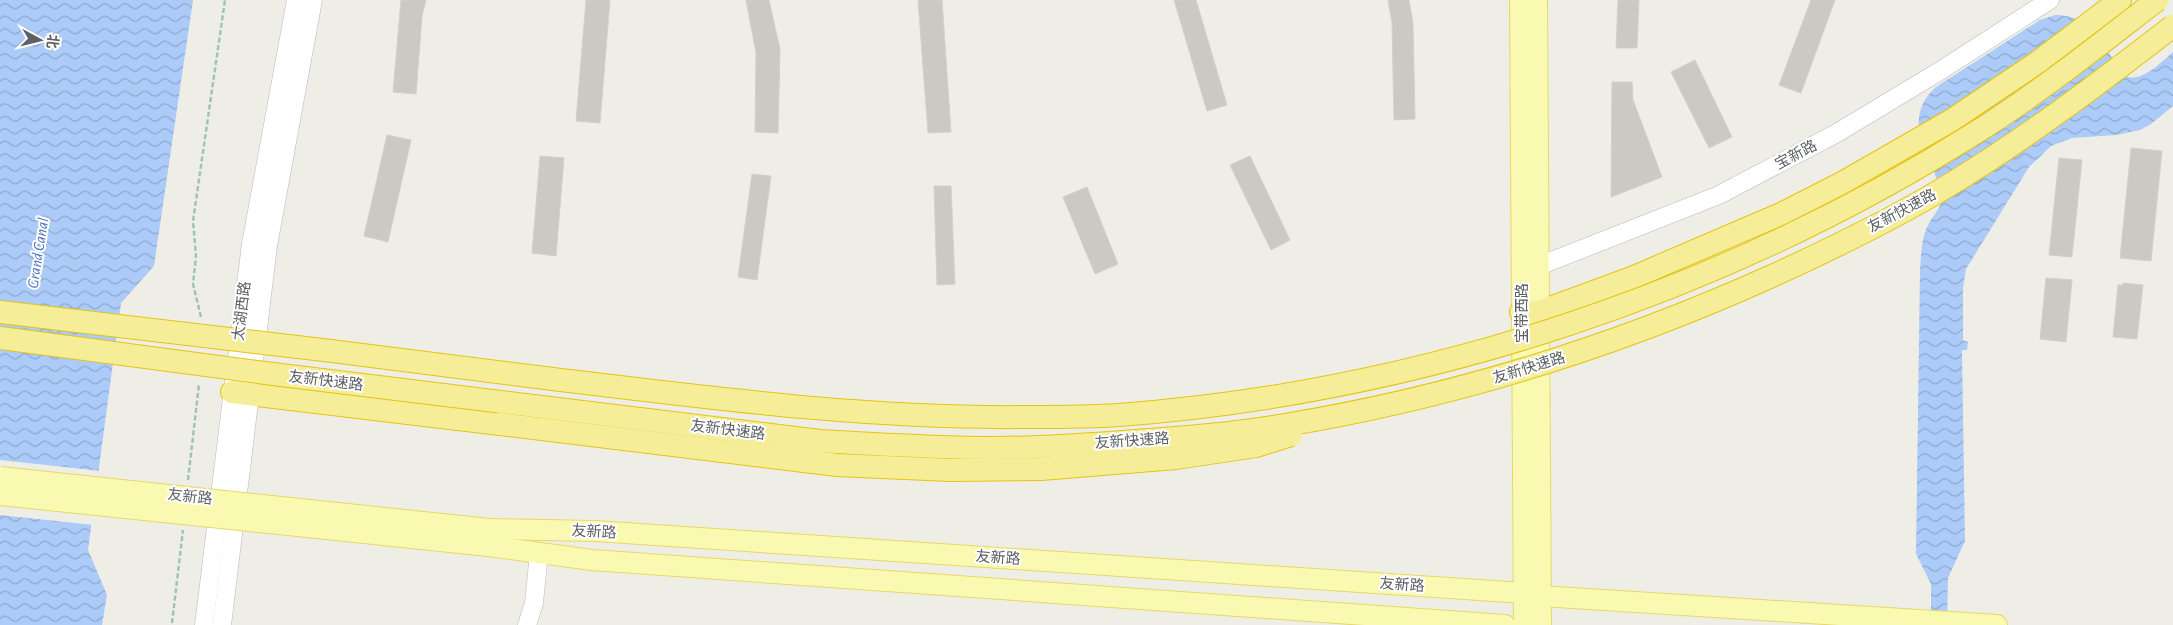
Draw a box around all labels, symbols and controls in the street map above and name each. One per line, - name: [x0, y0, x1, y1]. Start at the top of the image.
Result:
- north arrow: [15, 15, 65, 65]
- text: 北: [44, 34, 61, 49]
- street label: 宝新路: [1772, 137, 1819, 172]
- street label: 友新快速路: [1865, 186, 1939, 235]
- water label: Grand Canal: [25, 217, 51, 289]
- street label: 太湖西路: [230, 280, 253, 342]
- street label: 宝带西路: [1514, 283, 1530, 343]
- street label: 友新快速路: [1491, 349, 1567, 386]
- street label: 友新快速路: [288, 368, 364, 393]
- street label: 友新快速路: [690, 417, 766, 442]
- street label: 友新快速路: [1094, 430, 1170, 451]
- street label: 友新路: [167, 486, 213, 507]
- street label: 友新路: [571, 522, 617, 541]
- street label: 友新路: [975, 548, 1021, 567]
- street label: 友新路: [1379, 575, 1425, 594]

